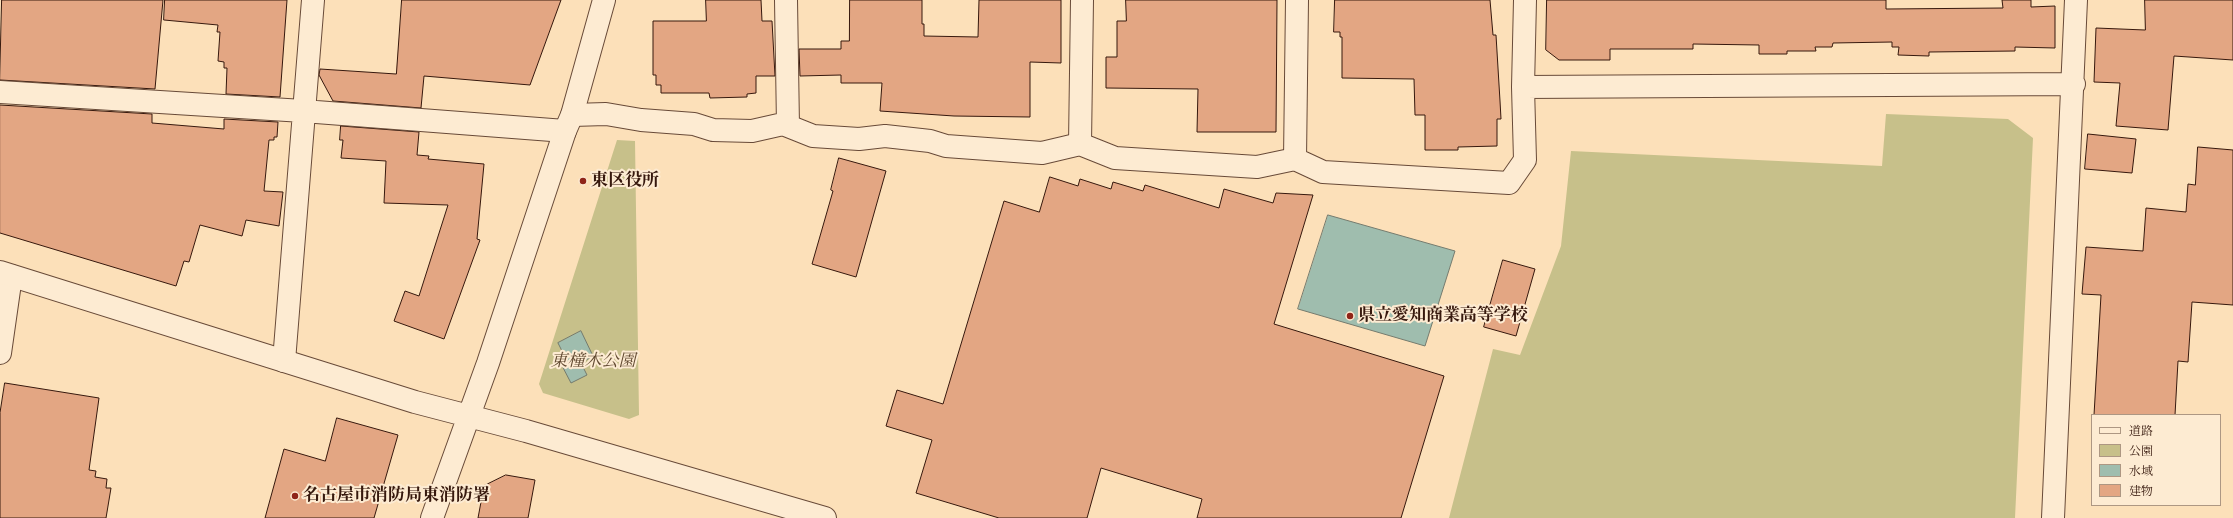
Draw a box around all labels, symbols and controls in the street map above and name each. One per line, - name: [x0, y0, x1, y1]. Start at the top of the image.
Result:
- place label: 東区役所: [591, 171, 659, 191]
- marker: 東区役所: [578, 176, 588, 186]
- place label: 県立愛知商業高等学校: [1358, 306, 1528, 326]
- marker: 県立愛知商業高等学校: [1345, 311, 1355, 321]
- park label: 東橦木公園: [551, 352, 635, 372]
- legend: [2091, 414, 2221, 506]
- text: 道路: [2129, 424, 2153, 439]
- text: 公園: [2129, 444, 2153, 459]
- text: 水域: [2129, 464, 2153, 479]
- text: 建物: [2129, 484, 2153, 499]
- place label: 名古屋市消防局東消防署: [303, 486, 490, 506]
- marker: 名古屋市消防局東消防署: [290, 491, 300, 501]

